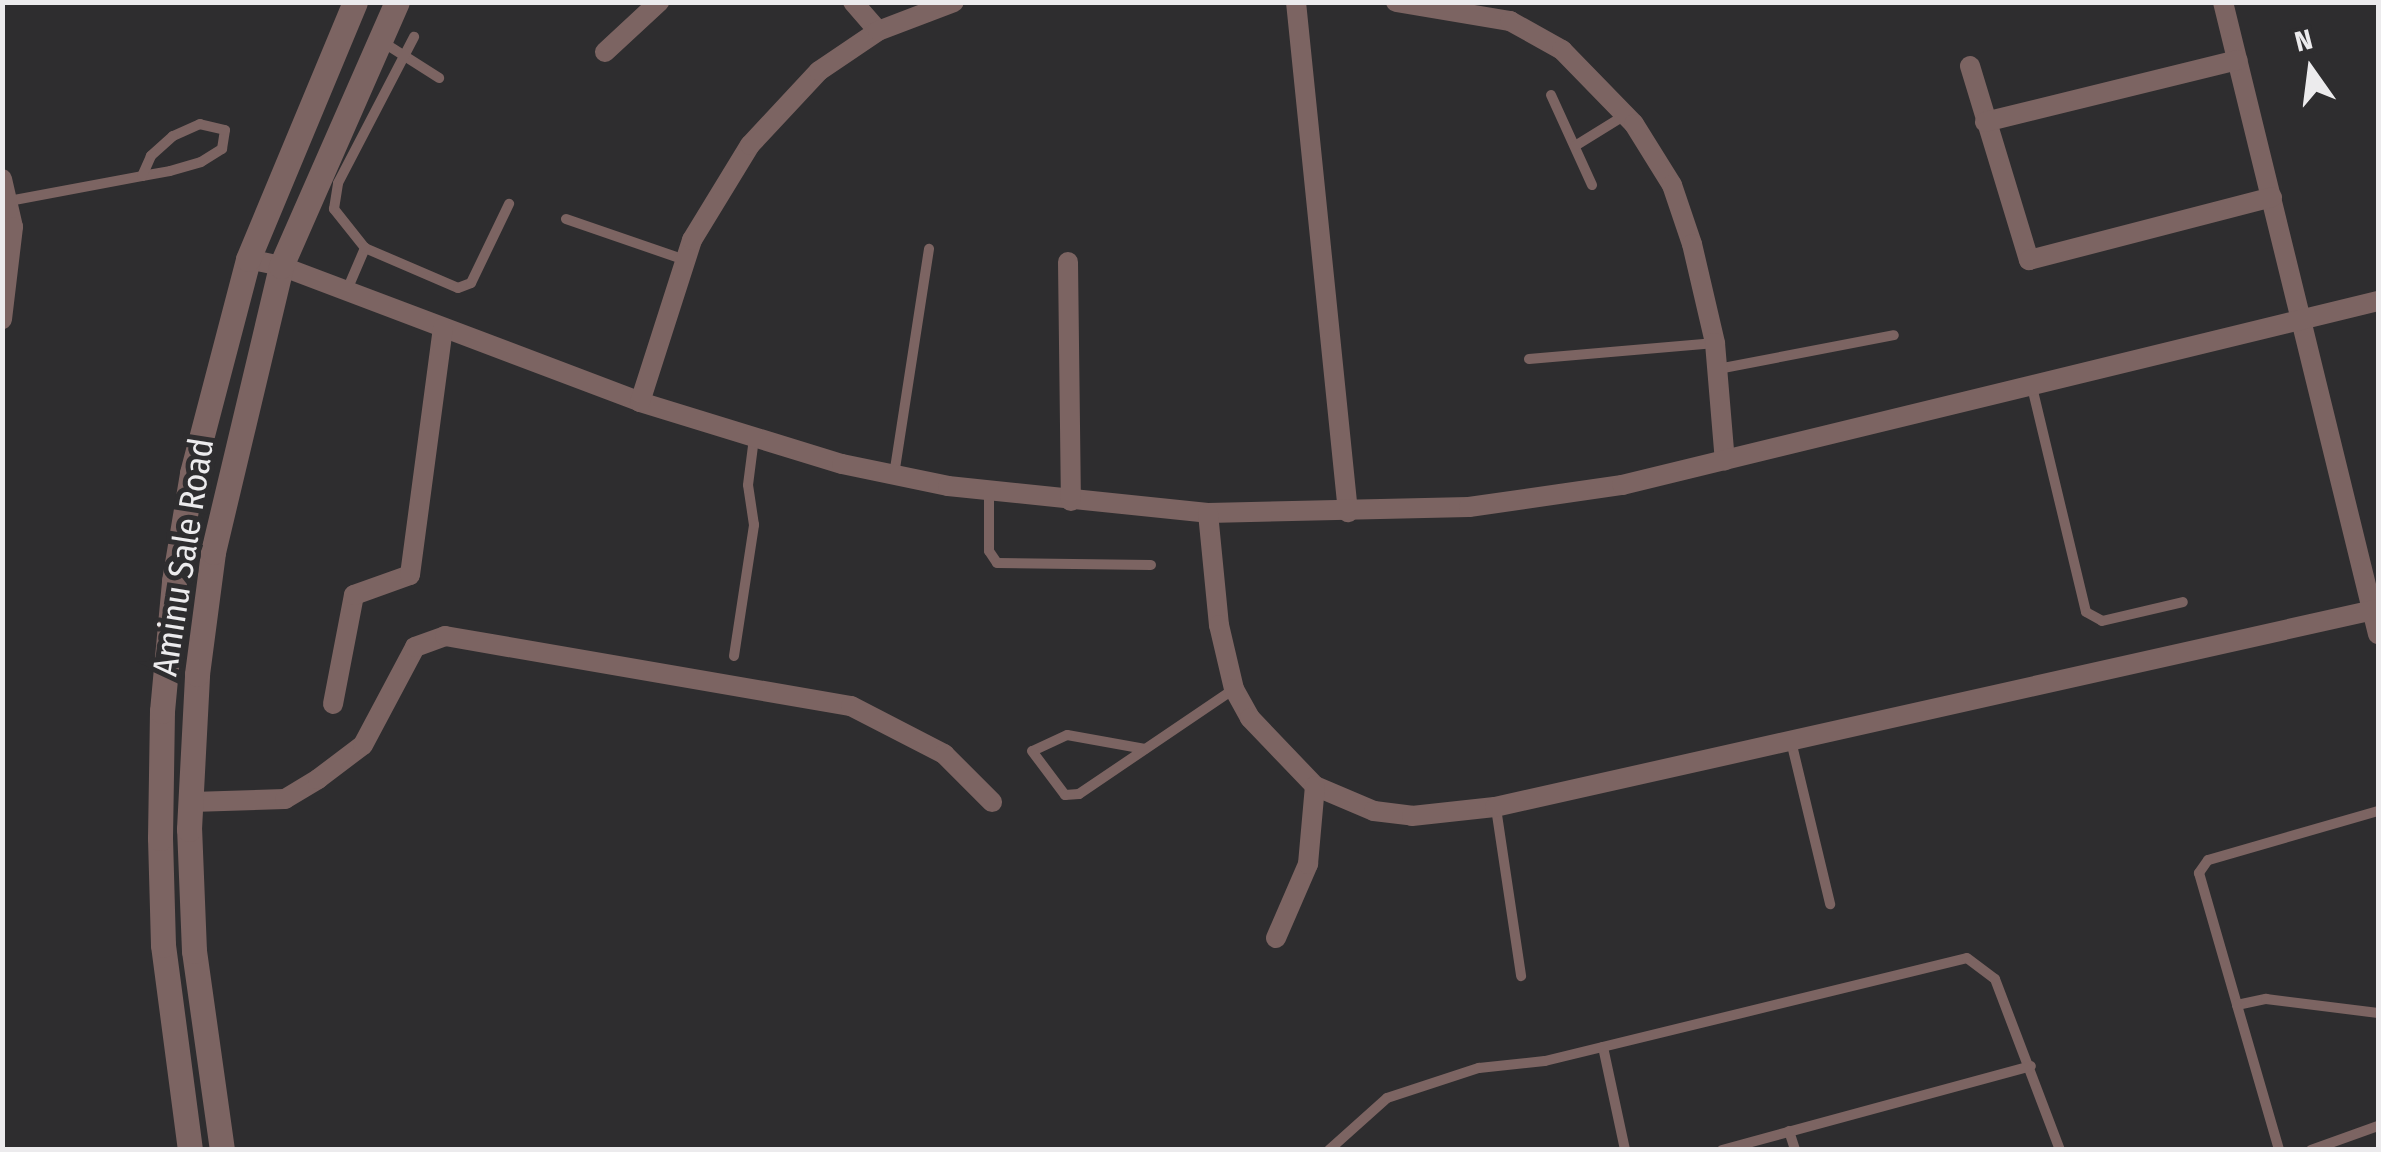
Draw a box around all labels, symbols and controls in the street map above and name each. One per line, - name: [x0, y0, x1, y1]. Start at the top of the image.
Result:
- north arrow: [2261, 20, 2361, 120]
- text: N: [2291, 22, 2316, 58]
- street label: Aminu Sale Road: [143, 435, 223, 679]

